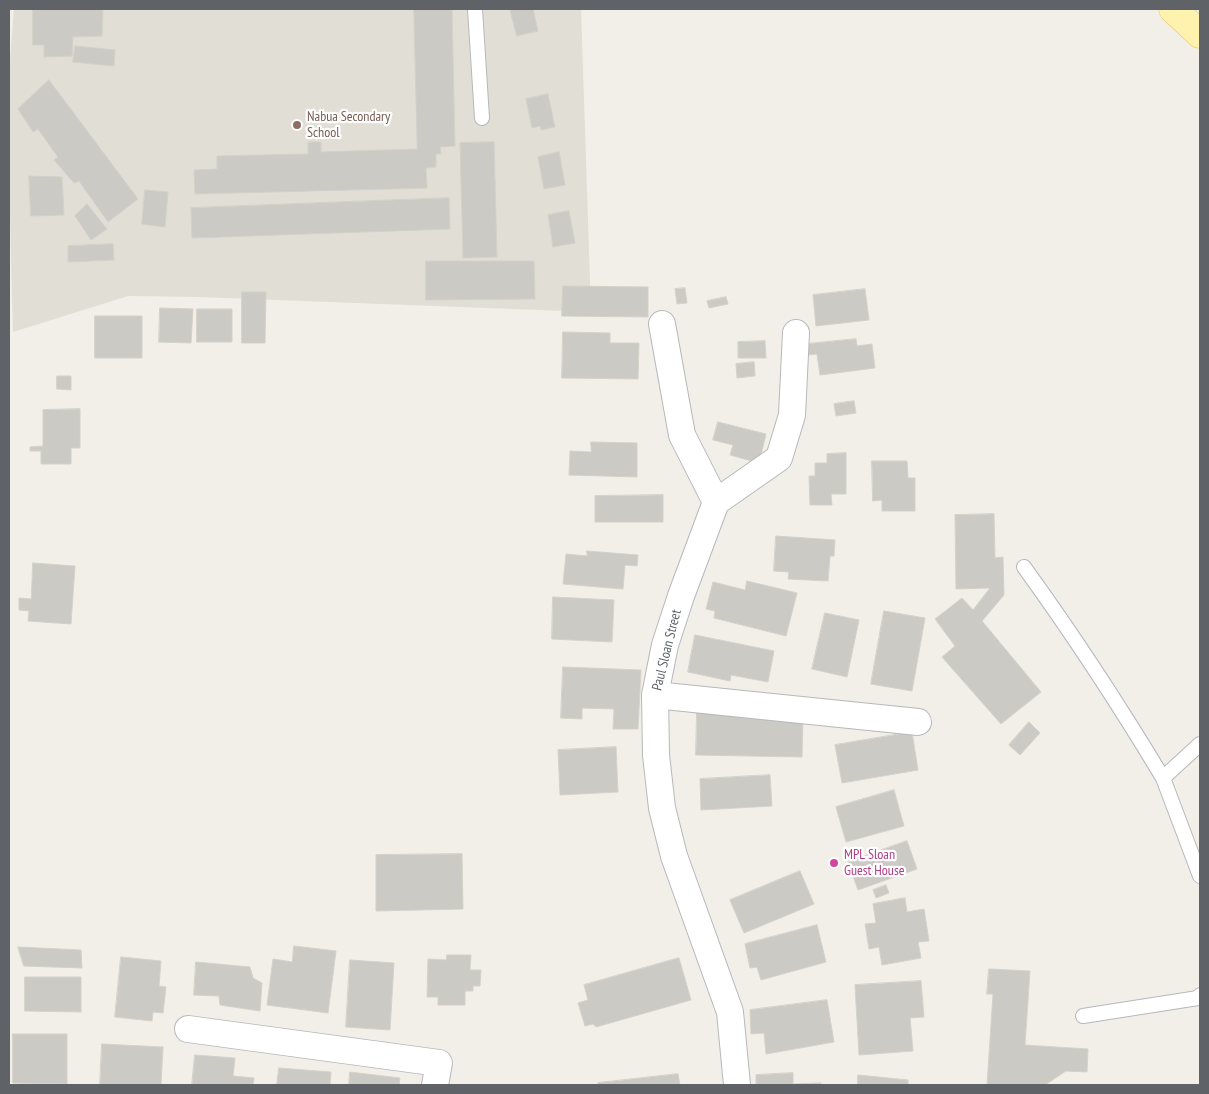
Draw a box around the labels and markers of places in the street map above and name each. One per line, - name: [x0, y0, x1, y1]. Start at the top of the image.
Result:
- place label: Nabua Secondary School: [307, 109, 390, 142]
- marker: Nabua Secondary School: [291, 119, 303, 131]
- place label: MPL Sloan Guest House: [844, 847, 904, 880]
- marker: MPL Sloan Guest House: [828, 857, 840, 869]

